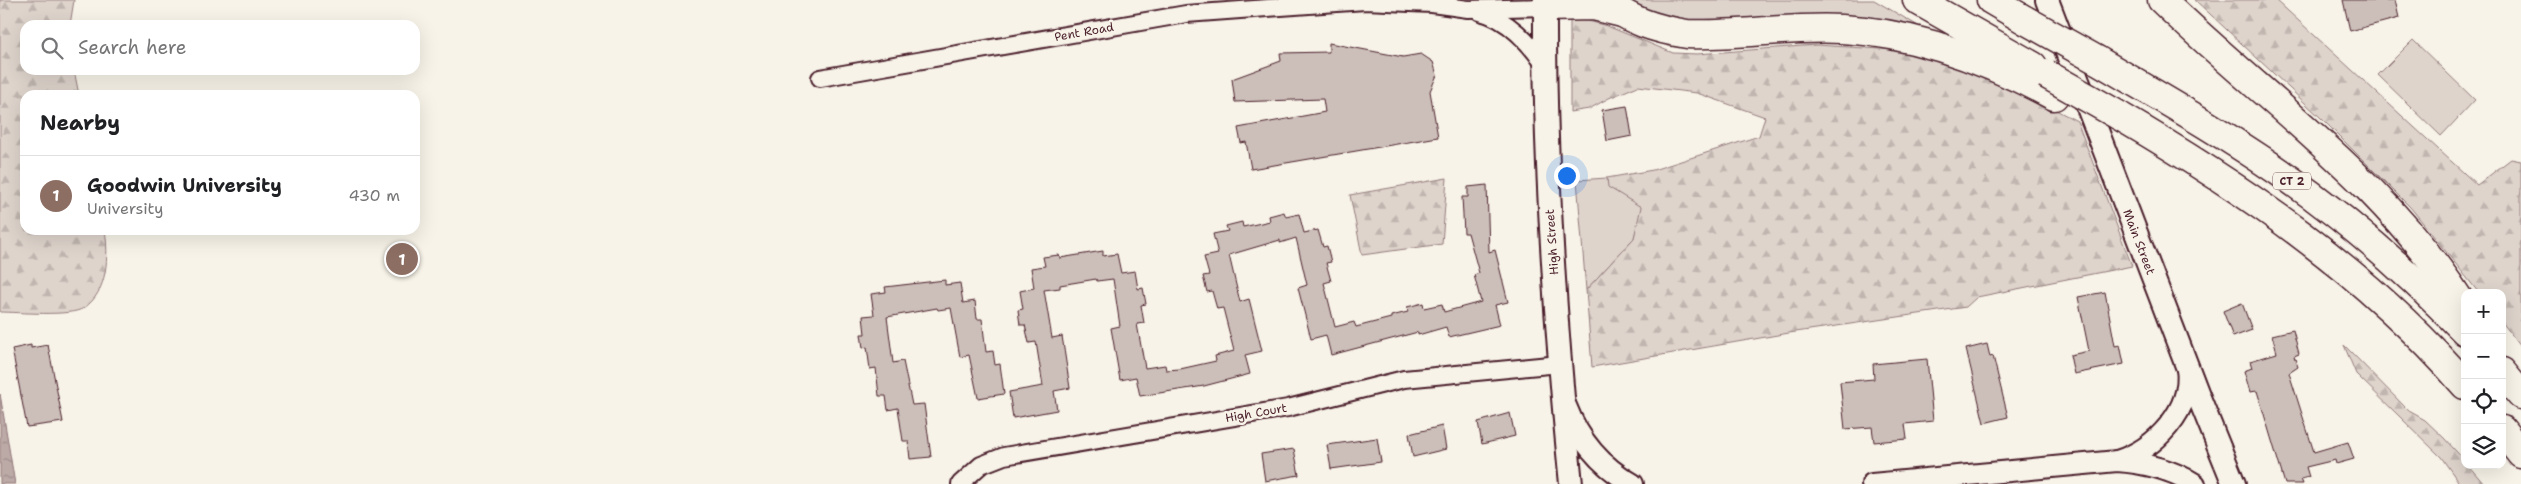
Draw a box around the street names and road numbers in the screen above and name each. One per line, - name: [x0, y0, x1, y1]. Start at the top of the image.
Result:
- street label: Pent Road: [1053, 19, 1115, 45]
- road number: CT 2: [2273, 172, 2311, 190]
- street label: Main Street: [2119, 207, 2159, 277]
- street label: High Street: [1542, 208, 1562, 276]
- street label: High Court: [1224, 400, 1288, 426]

